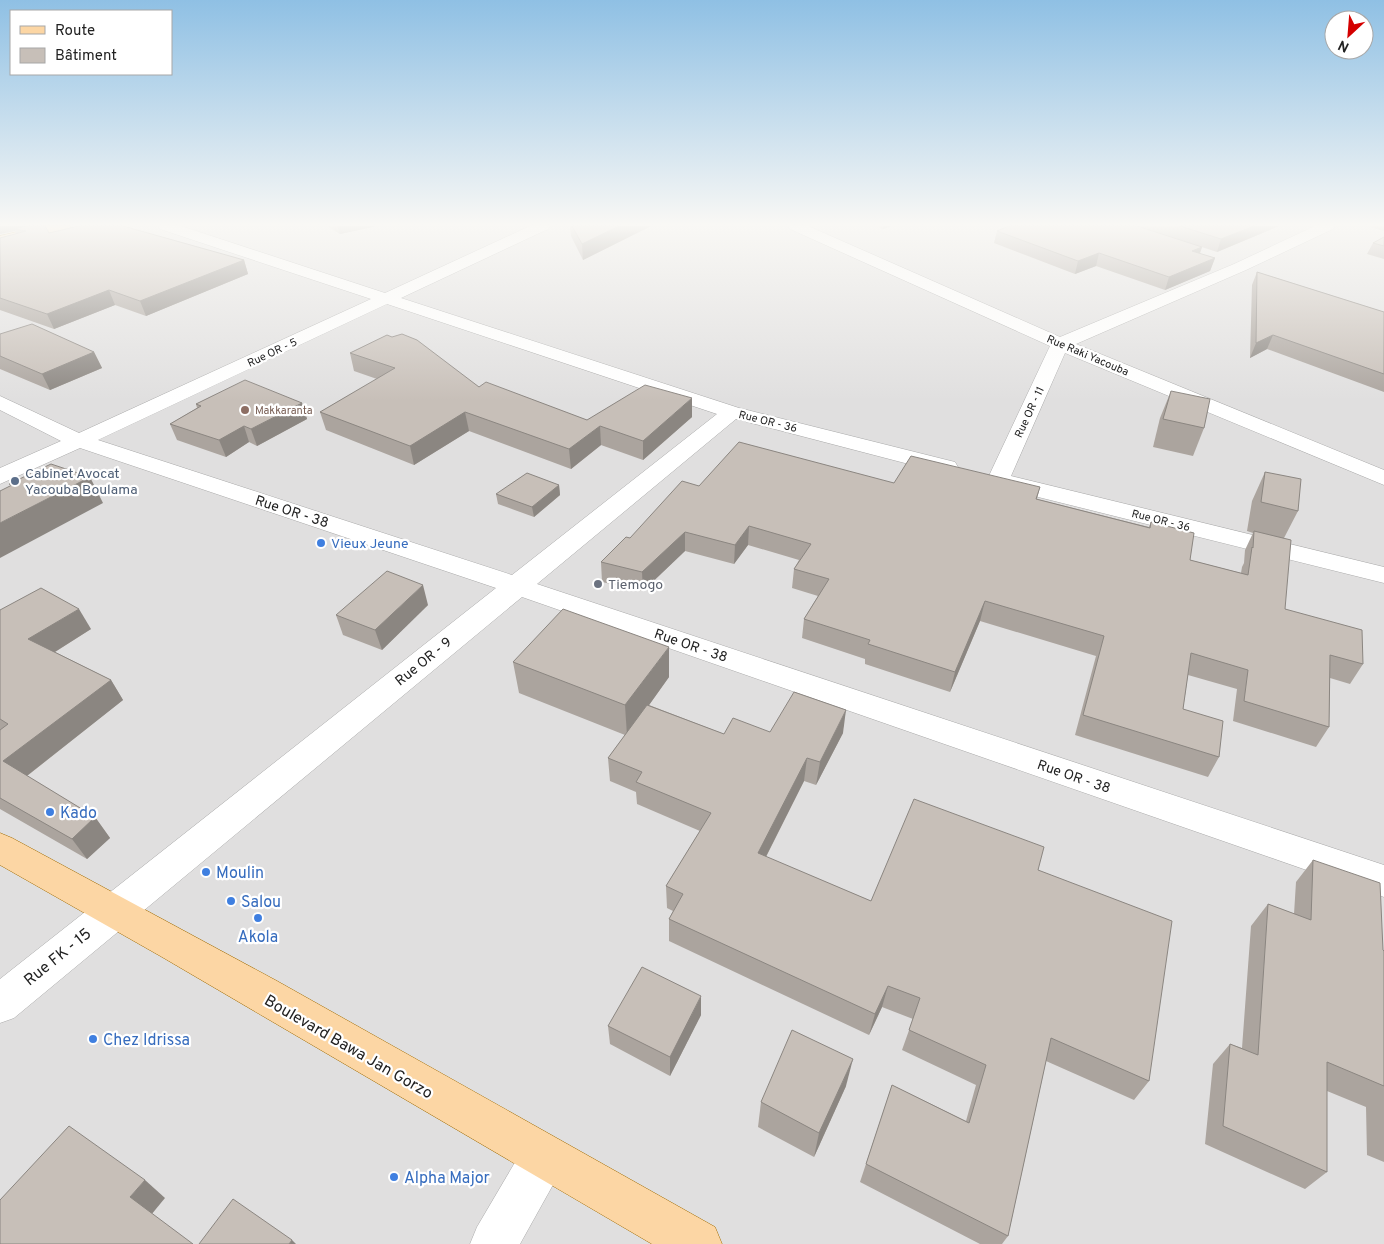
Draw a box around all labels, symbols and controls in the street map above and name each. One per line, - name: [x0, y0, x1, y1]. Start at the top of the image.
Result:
- legend: [10, 10, 172, 75]
- north arrow: [1324, 10, 1374, 60]
- text: Route: [55, 22, 95, 41]
- text: N: [1336, 35, 1352, 55]
- text: Bâtiment: [55, 47, 117, 66]
- street label: Rue Raki Yacouba: [1044, 332, 1131, 380]
- street label: Rue OR - 5: [245, 335, 300, 371]
- street label: Rue OR - 11: [1012, 385, 1048, 440]
- marker: Makkaranta: [239, 404, 251, 416]
- place label: Makkaranta: [255, 404, 313, 418]
- street label: Rue OR - 36: [737, 408, 798, 436]
- place label: Cabinet Avocat Yacouba Boulama: [25, 466, 138, 499]
- marker: Cabinet Avocat Yacouba Boulama: [9, 475, 21, 487]
- street label: Rue OR - 38: [253, 493, 330, 532]
- street label: Rue OR - 36: [1130, 507, 1191, 535]
- place label: Vieux Jeune: [331, 536, 409, 553]
- marker: Vieux Jeune: [315, 537, 327, 549]
- place label: Tiemogo: [608, 577, 663, 594]
- marker: Tiemogo: [592, 578, 604, 590]
- street label: Rue OR - 38: [652, 626, 729, 667]
- street label: Rue OR - 9: [392, 634, 456, 690]
- street label: Rue OR - 38: [1035, 757, 1112, 798]
- place label: Kado: [60, 804, 97, 824]
- marker: Kado: [44, 806, 56, 818]
- place label: Moulin: [216, 864, 264, 884]
- marker: Moulin: [200, 866, 212, 878]
- place label: Salou: [241, 893, 281, 913]
- marker: Salou: [225, 895, 237, 907]
- marker: Akola: [252, 912, 264, 924]
- street label: Rue FK - 15: [20, 924, 96, 991]
- place label: Akola: [238, 928, 278, 948]
- street label: Boulevard Bawa Jan Gorzo: [260, 991, 436, 1104]
- place label: Chez Idrissa: [103, 1031, 190, 1051]
- marker: Chez Idrissa: [87, 1033, 99, 1045]
- place label: Alpha Major: [404, 1169, 490, 1189]
- marker: Alpha Major: [388, 1171, 400, 1183]

